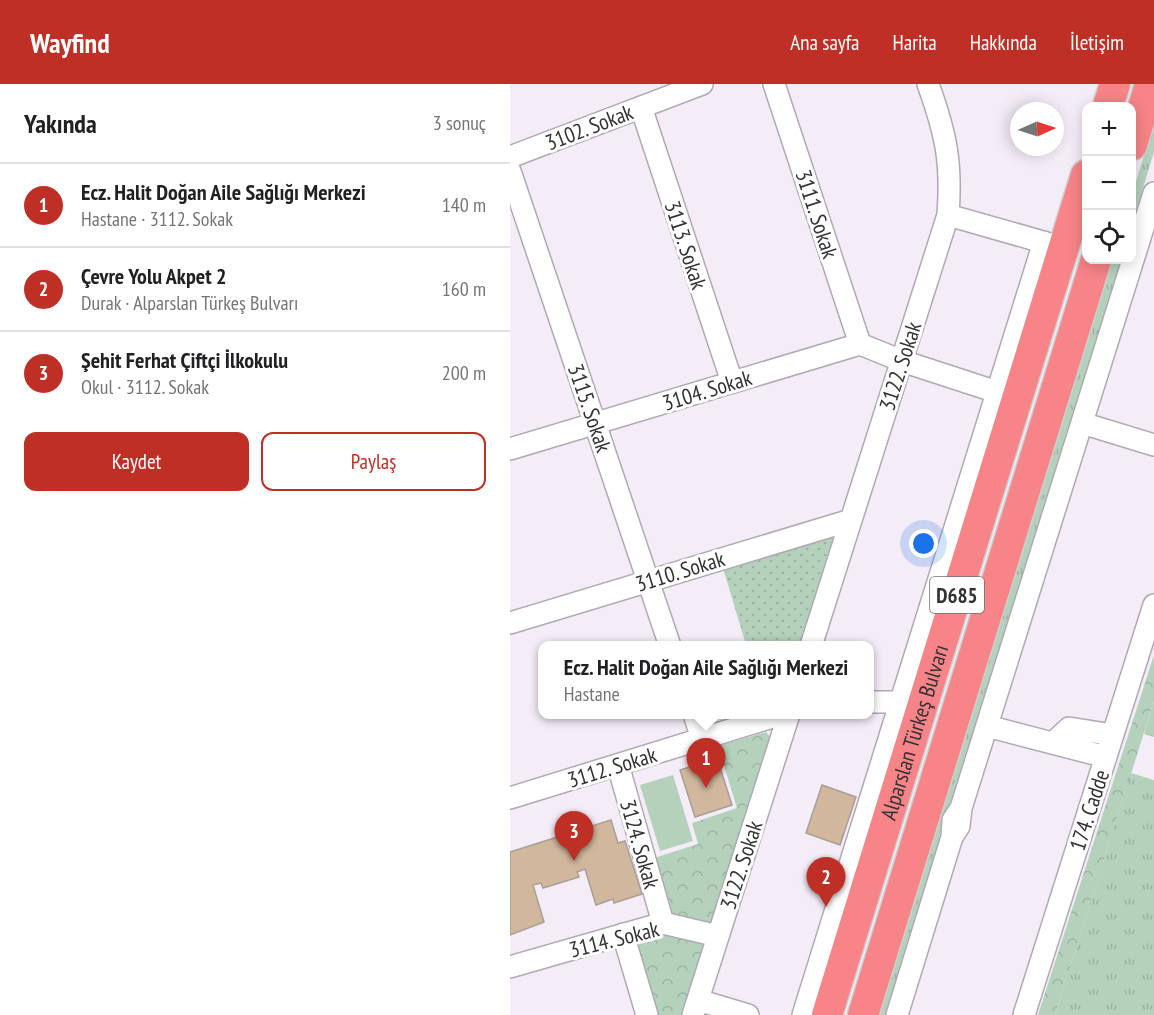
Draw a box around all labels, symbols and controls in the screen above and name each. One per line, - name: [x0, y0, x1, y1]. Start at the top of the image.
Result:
- text: Wayfind: [30, 24, 110, 61]
- text: Ana sayfa: [790, 29, 859, 56]
- text: Harita: [892, 29, 937, 56]
- text: Hakkında: [970, 29, 1037, 56]
- text: İletişim: [1070, 29, 1124, 56]
- street label: 3102. Sokak: [541, 97, 637, 156]
- north arrow: [1010, 102, 1064, 156]
- map controls: [1082, 102, 1136, 264]
- button: +: [1082, 102, 1136, 156]
- text: Yakında: [24, 107, 97, 140]
- text: 3 sonuç: [433, 110, 486, 136]
- button: −: [1082, 156, 1136, 210]
- street label: 3111. Sokak: [790, 166, 845, 262]
- text: Ecz. Halit Doğan Aile Sağlığı Merkezi: [81, 178, 366, 206]
- text: 1: [39, 192, 48, 218]
- text: 140 m: [442, 192, 486, 218]
- street label: 3113. Sokak: [659, 197, 714, 293]
- text: Hastane · 3112. Sokak: [81, 206, 233, 232]
- button: locate: [1082, 210, 1136, 264]
- text: Çevre Yolu Akpet 2: [81, 262, 227, 290]
- text: 2: [39, 276, 48, 302]
- text: 160 m: [442, 276, 486, 302]
- text: Durak · Alparslan Türkeş Bulvarı: [81, 290, 298, 316]
- street label: 3122. Sokak: [873, 318, 928, 414]
- text: Şehit Ferhat Çiftçi İlkokulu: [81, 346, 288, 374]
- text: 3: [39, 360, 48, 386]
- text: 200 m: [442, 360, 486, 386]
- street label: 3115. Sokak: [562, 360, 618, 456]
- street label: 3104. Sokak: [659, 363, 755, 417]
- text: Okul · 3112. Sokak: [81, 374, 209, 400]
- button: Kaydet: [24, 432, 249, 491]
- button: Paylaş: [261, 432, 486, 491]
- your location: [909, 529, 938, 558]
- street label: 3110. Sokak: [632, 544, 728, 598]
- road number: D685: [930, 577, 984, 613]
- popup: [538, 641, 874, 719]
- street label: Alparslan Türkeş Bulvarı: [874, 641, 954, 823]
- text: Ecz. Halit Doğan Aile Sağlığı Merkezi: [564, 653, 848, 681]
- text: Hastane: [564, 681, 620, 707]
- pin: 1: [686, 738, 726, 788]
- street label: 3112. Sokak: [564, 740, 660, 794]
- street label: 174. Cadde: [1063, 766, 1115, 854]
- street label: 3124. Sokak: [614, 796, 666, 892]
- pin: 3: [554, 812, 594, 861]
- street label: 3122. Sokak: [714, 817, 769, 913]
- pin: 2: [806, 858, 846, 907]
- street label: 3114. Sokak: [566, 914, 662, 964]

